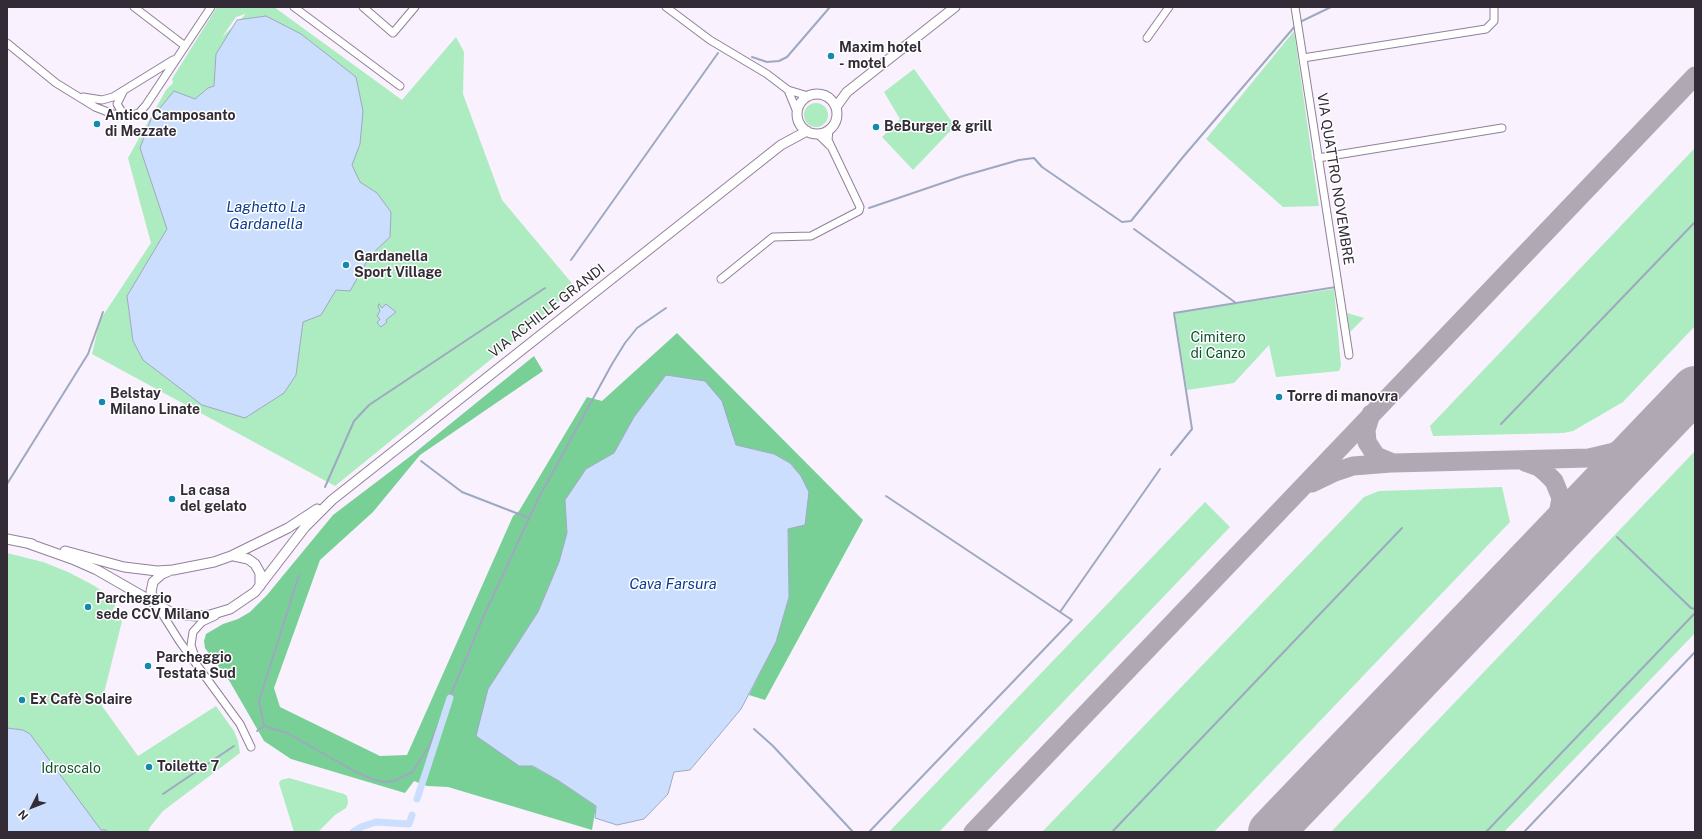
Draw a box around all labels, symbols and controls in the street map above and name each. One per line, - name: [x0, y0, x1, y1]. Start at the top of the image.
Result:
- place label: Maxim hotel - motel: [839, 40, 922, 72]
- marker: Maxim hotel - motel: [826, 51, 836, 61]
- street label: VIA QUATTRO NOVEMBRE: [1313, 92, 1357, 266]
- place label: Antico Camposanto di Mezzate: [105, 108, 236, 140]
- marker: Antico Camposanto di Mezzate: [92, 119, 102, 129]
- place label: BeBurger & grill: [884, 119, 992, 135]
- marker: BeBurger & grill: [871, 122, 881, 132]
- water label: Laghetto La Gardanella: [226, 198, 306, 233]
- place label: Gardanella Sport Village: [354, 249, 442, 282]
- marker: Gardanella Sport Village: [341, 260, 351, 270]
- street label: VIA ACHILLE GRANDI: [486, 260, 608, 362]
- park label: Cimitero di Canzo: [1190, 330, 1246, 362]
- place label: Belstay Milano Linate: [110, 386, 200, 418]
- place label: Torre di manovra: [1287, 389, 1398, 405]
- marker: Torre di manovra: [1274, 392, 1284, 402]
- marker: Belstay Milano Linate: [97, 397, 107, 407]
- place label: La casa del gelato: [180, 483, 247, 516]
- marker: La casa del gelato: [167, 494, 177, 504]
- water label: Cava Farsura: [629, 575, 717, 593]
- place label: Parcheggio sede CCV Milano: [96, 591, 209, 624]
- marker: Parcheggio sede CCV Milano: [83, 602, 93, 612]
- place label: Parcheggio Testata Sud: [156, 650, 236, 682]
- marker: Parcheggio Testata Sud: [143, 661, 153, 671]
- place label: Ex Cafè Solaire: [30, 692, 132, 708]
- marker: Ex Cafè Solaire: [17, 695, 27, 705]
- place label: Toilette 7: [157, 759, 219, 775]
- park label: Idroscalo: [41, 761, 101, 777]
- marker: Toilette 7: [144, 762, 154, 772]
- north arrow: [12, 787, 52, 827]
- text: N: [16, 808, 30, 822]

